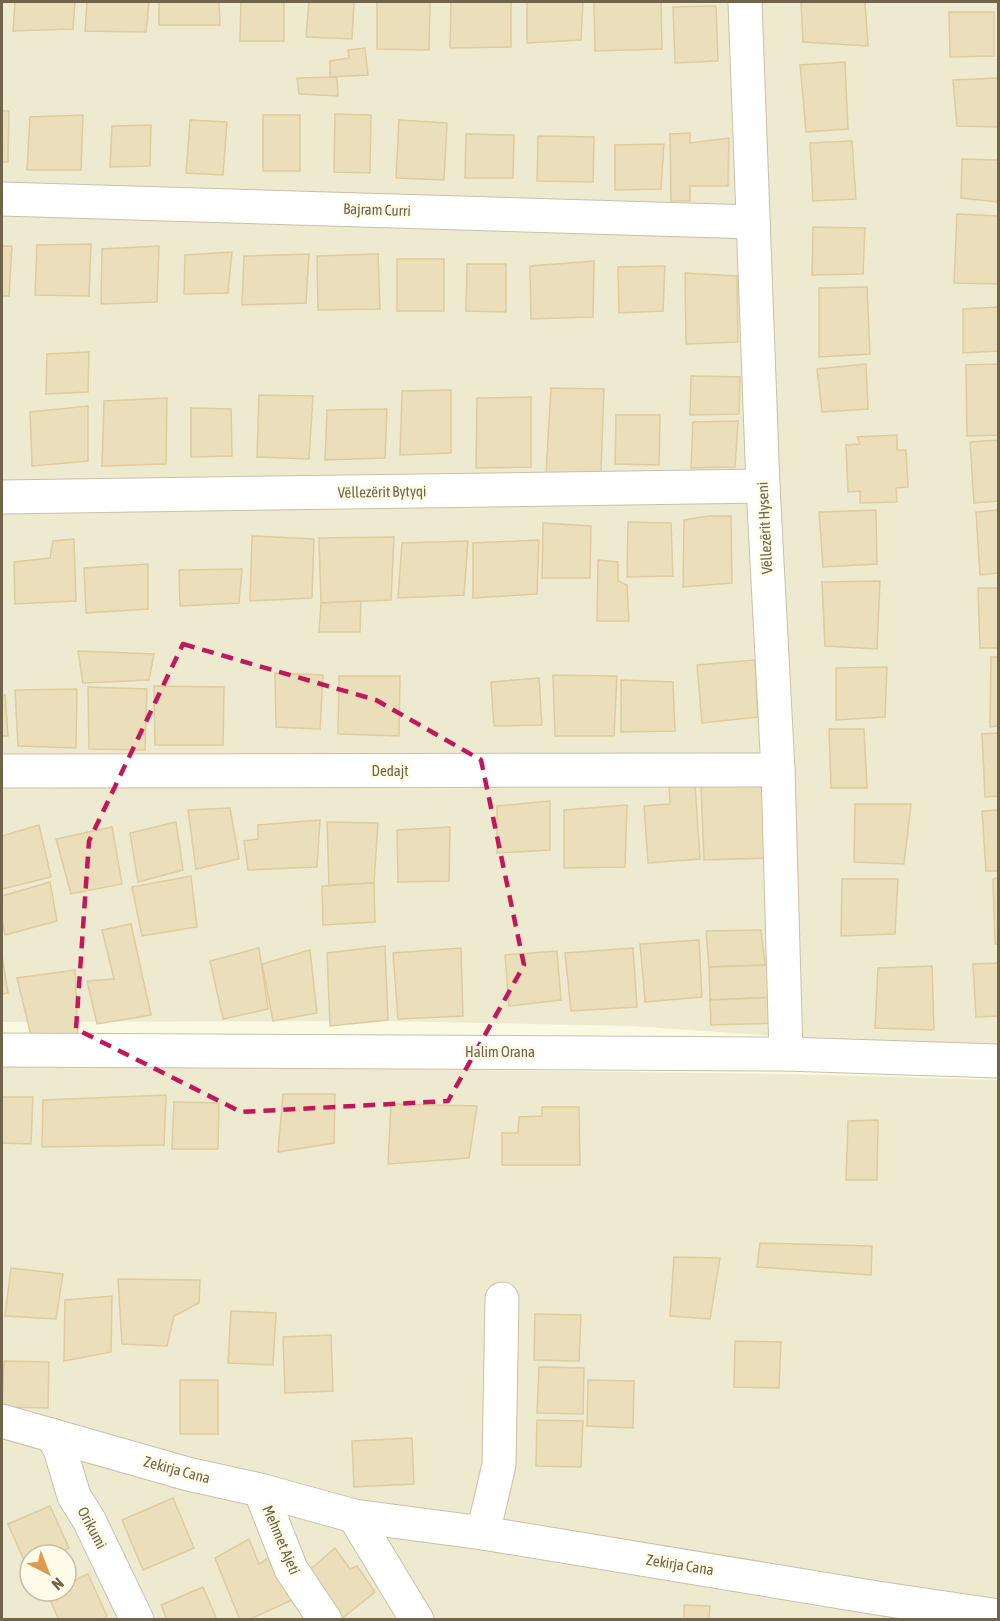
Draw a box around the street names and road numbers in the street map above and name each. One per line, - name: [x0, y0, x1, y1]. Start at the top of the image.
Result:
- street label: Bajram Curri: [343, 200, 411, 219]
- street label: Vëllezërit Hyseni: [754, 481, 775, 575]
- street label: Vëllezërit Bytyqi: [337, 482, 427, 501]
- street label: Dedajt: [372, 762, 409, 779]
- street label: Halim Orana: [465, 1043, 535, 1060]
- street label: Zekirja Cana: [142, 1453, 212, 1487]
- street label: Mehmet Ajeti: [259, 1503, 304, 1577]
- street label: Orikumi: [74, 1504, 110, 1552]
- street label: Zekirja Cana: [645, 1551, 715, 1578]

